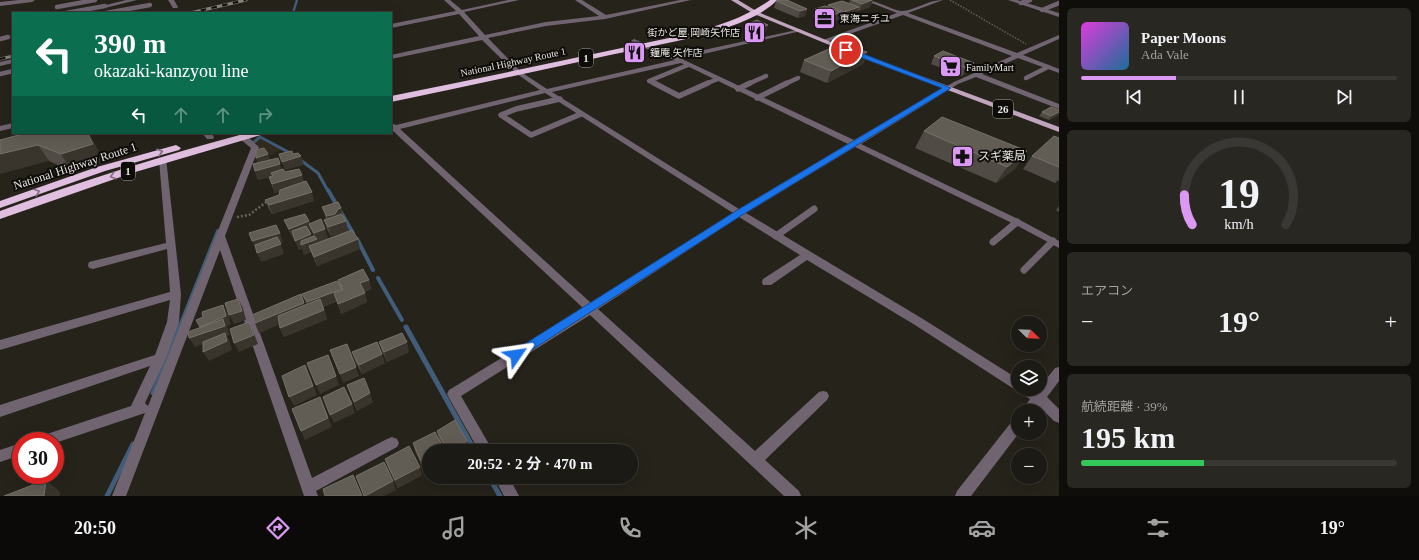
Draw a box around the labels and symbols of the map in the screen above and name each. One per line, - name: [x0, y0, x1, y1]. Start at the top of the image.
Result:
- office icon: 東海ニチユ: [811, 5, 837, 31]
- place label: 東海ニチユ: [840, 13, 890, 24]
- restaurant icon: 街かど屋 岡崎矢作店: [742, 19, 768, 45]
- place label: 街かど屋 岡崎矢作店: [647, 27, 740, 38]
- pin: [829, 33, 863, 67]
- restaurant icon: 鐘庵 矢作店: [622, 39, 648, 65]
- street label: National Highway Route 1: [459, 45, 567, 79]
- place label: 鐘庵 矢作店: [650, 47, 703, 58]
- road number: 1: [579, 49, 593, 67]
- supermarket icon: FamilyMart: [937, 54, 963, 80]
- place label: FamilyMart: [966, 62, 1014, 73]
- road number: 26: [993, 100, 1013, 118]
- street label: National Highway Route 1: [11, 139, 139, 193]
- pharmacy icon: スギ薬局: [950, 143, 976, 169]
- one-way arrow: [157, 148, 164, 157]
- place label: スギ薬局: [978, 149, 1026, 163]
- road number: 1: [121, 162, 135, 180]
- one-way arrow: [110, 171, 117, 180]
- one-way arrow: [33, 188, 40, 197]
- north arrow: [1011, 316, 1047, 352]
- position arrow: [495, 334, 537, 376]
- speed limit sign: 30: [12, 432, 64, 484]

